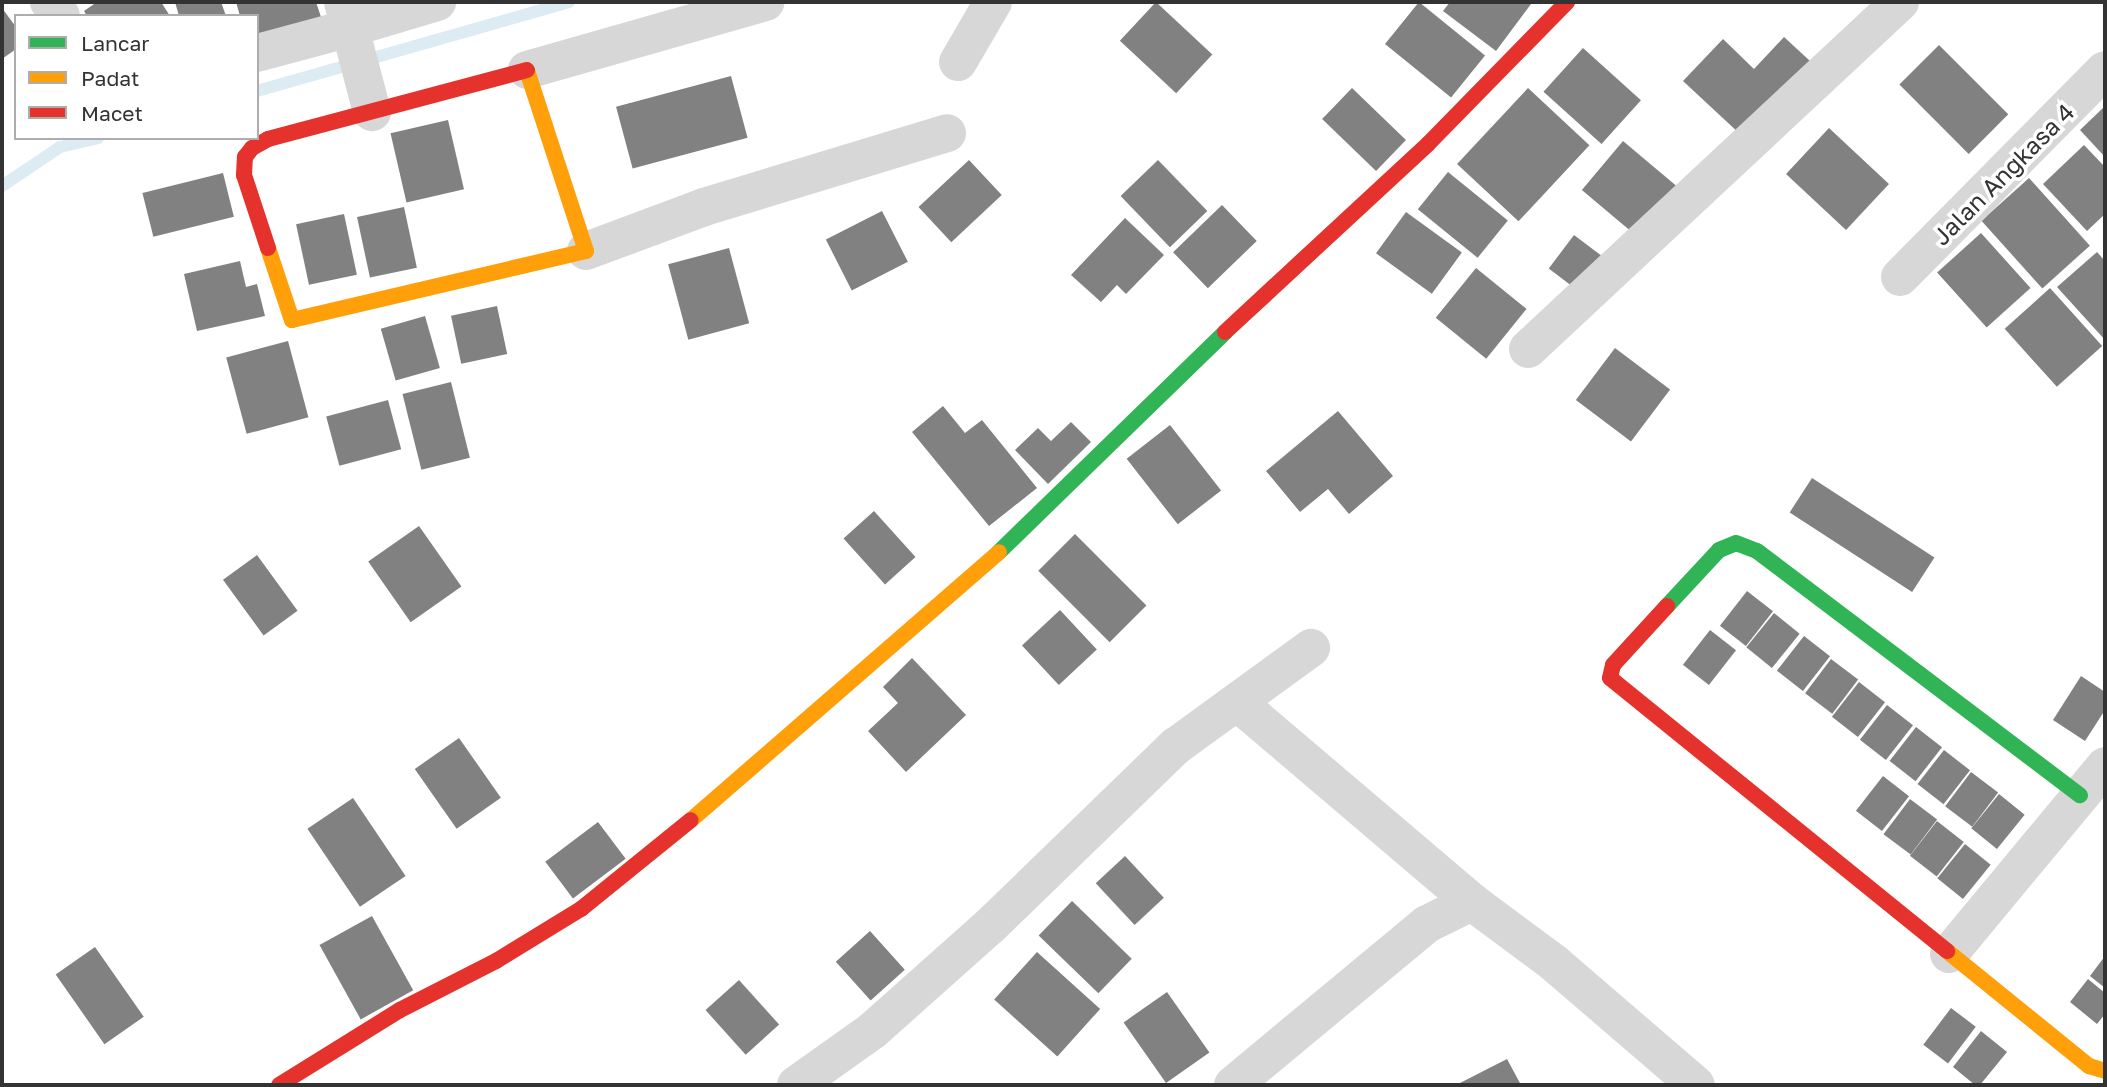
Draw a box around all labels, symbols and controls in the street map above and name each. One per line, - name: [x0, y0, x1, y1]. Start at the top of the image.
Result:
- legend: [14, 14, 259, 140]
- text: Lancar: [81, 30, 149, 56]
- text: Padat: [81, 65, 139, 91]
- street label: Jalan Angkasa 4: [1926, 97, 2080, 251]
- text: Macet: [81, 100, 143, 126]

